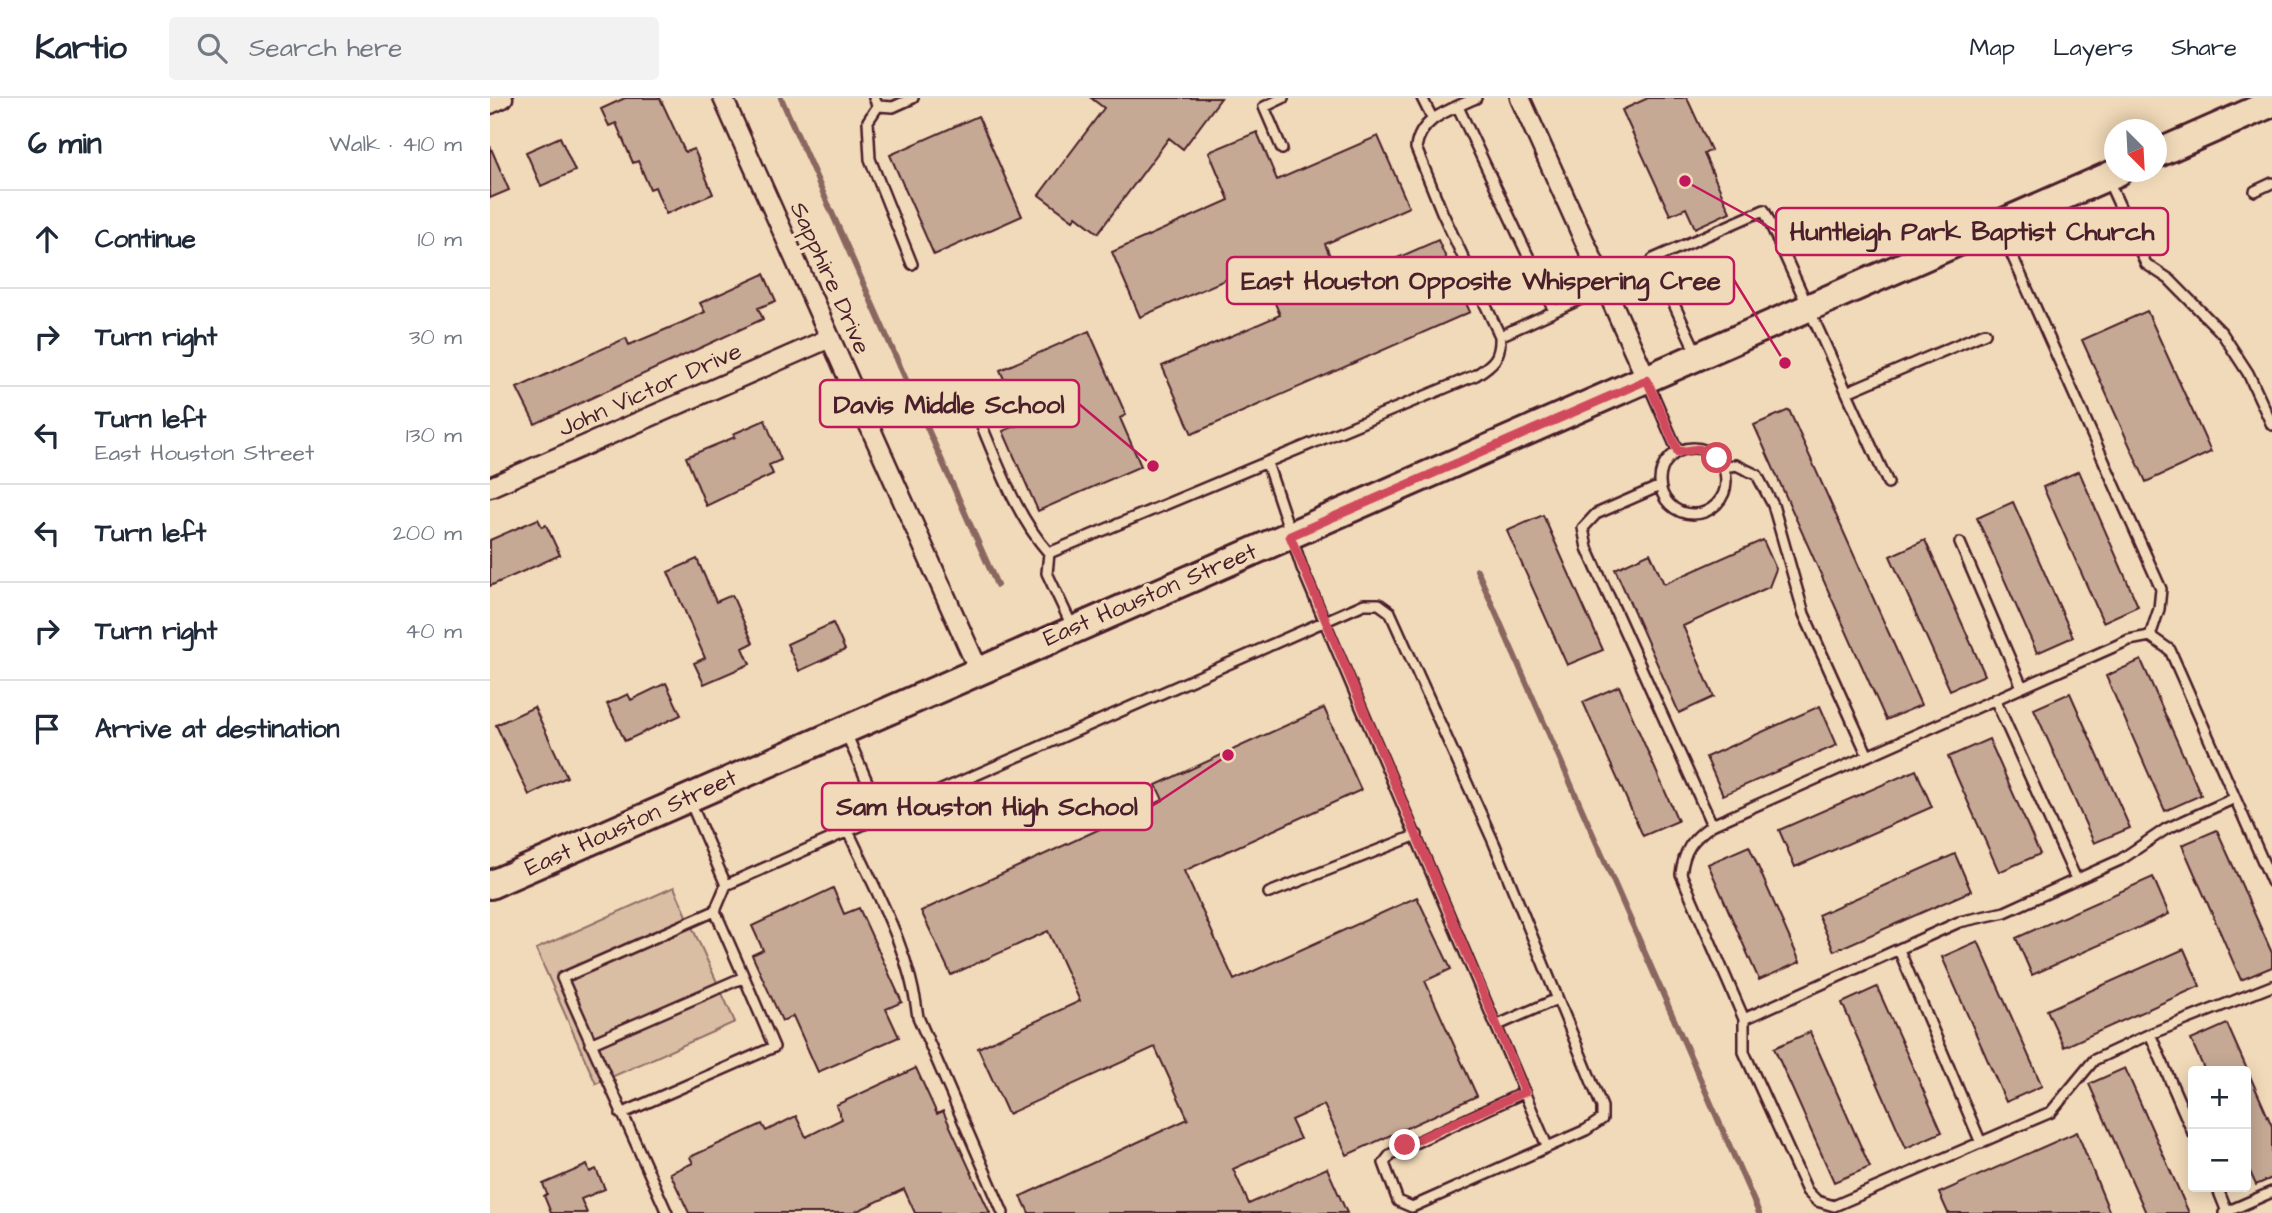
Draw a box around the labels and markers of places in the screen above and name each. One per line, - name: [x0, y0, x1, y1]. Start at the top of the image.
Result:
- callout: Huntleigh Park Baptist Church: [1776, 208, 2168, 255]
- callout: East Houston Opposite Whispering Cree: [1227, 257, 1734, 304]
- callout: Davis Middle School: [820, 380, 1079, 427]
- callout: Sam Houston High School: [822, 783, 1152, 830]

